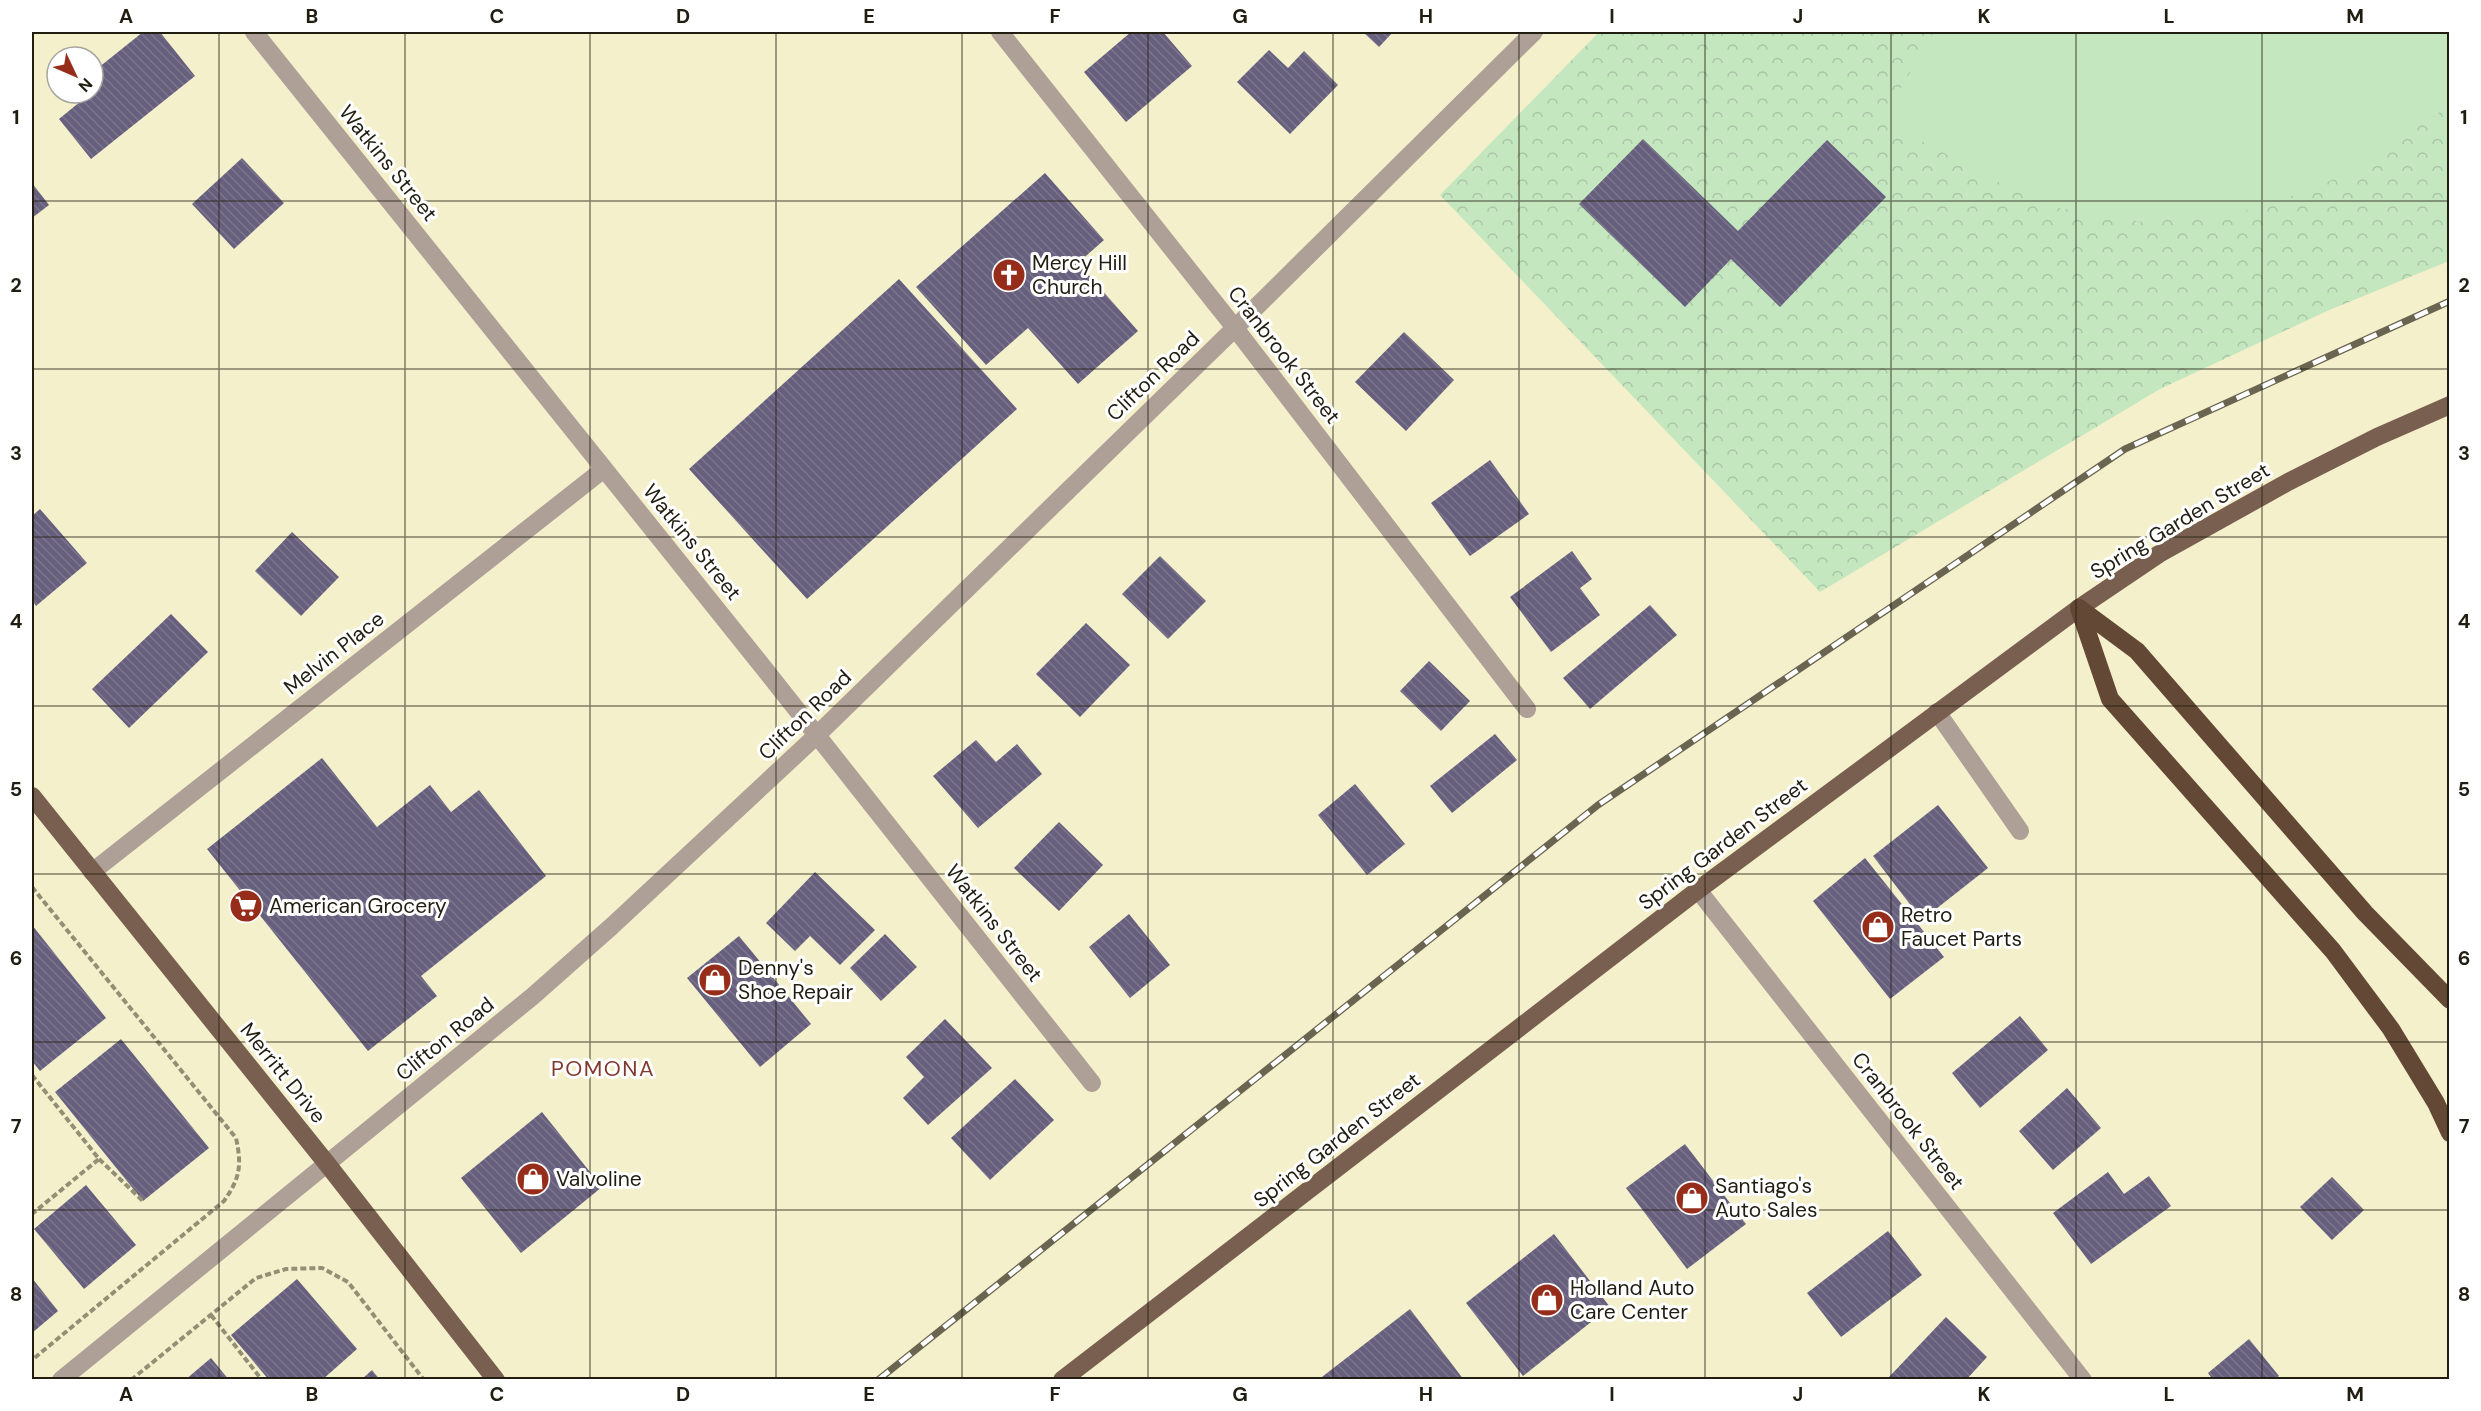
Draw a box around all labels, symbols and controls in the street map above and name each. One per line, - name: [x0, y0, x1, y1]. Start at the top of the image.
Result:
- text: A: [119, 3, 133, 29]
- text: B: [306, 3, 318, 29]
- text: C: [490, 3, 504, 29]
- text: D: [676, 3, 690, 29]
- text: E: [863, 3, 875, 29]
- text: F: [1049, 3, 1061, 29]
- text: G: [1232, 3, 1248, 29]
- text: H: [1419, 3, 1433, 29]
- text: I: [1609, 3, 1615, 29]
- text: J: [1793, 3, 1803, 29]
- text: K: [1977, 3, 1991, 29]
- text: L: [2163, 3, 2175, 29]
- text: M: [2346, 3, 2364, 29]
- north arrow: [45, 45, 105, 105]
- text: N: [74, 74, 97, 97]
- street label: Watkins Street: [332, 99, 444, 227]
- text: 1: [12, 104, 20, 130]
- text: 1: [2460, 104, 2468, 130]
- place label: Mercy Hill Church: [1032, 249, 1127, 301]
- church icon: Mercy Hill Church: [991, 257, 1027, 293]
- text: 2: [10, 272, 22, 298]
- text: 2: [2458, 272, 2470, 298]
- street label: Cranbrook Street: [1221, 280, 1347, 430]
- street label: Clifton Road: [1101, 325, 1205, 427]
- text: 3: [10, 440, 22, 466]
- text: 3: [2458, 440, 2470, 466]
- street label: Spring Garden Street: [2085, 456, 2275, 586]
- street label: Watkins Street: [636, 478, 748, 606]
- street label: Melvin Place: [278, 605, 390, 701]
- text: 4: [10, 608, 23, 634]
- text: 4: [2458, 608, 2471, 634]
- street label: Clifton Road: [753, 664, 857, 766]
- street label: Spring Garden Street: [1633, 771, 1813, 917]
- text: 5: [10, 776, 22, 802]
- text: 5: [2458, 776, 2470, 802]
- street label: Watkins Street: [939, 858, 1049, 988]
- supermarket icon: American Grocery: [228, 888, 264, 924]
- place label: American Grocery: [269, 892, 447, 920]
- place label: Retro Faucet Parts: [1901, 901, 2022, 953]
- shop icon: Retro Faucet Parts: [1860, 909, 1896, 945]
- text: 6: [10, 945, 22, 971]
- text: 6: [2458, 945, 2470, 971]
- place label: Denny's Shoe Repair: [738, 954, 854, 1006]
- shop icon: Denny's Shoe Repair: [697, 962, 733, 998]
- street label: Clifton Road: [390, 991, 500, 1087]
- street label: Merritt Drive: [234, 1017, 332, 1129]
- street label: Cranbrook Street: [1845, 1046, 1971, 1196]
- district label: POMONA: [551, 1054, 655, 1083]
- street label: Spring Garden Street: [1248, 1066, 1426, 1214]
- text: 7: [11, 1113, 22, 1139]
- text: 7: [2459, 1113, 2470, 1139]
- shop icon: Valvoline: [515, 1161, 551, 1197]
- place label: Valvoline: [556, 1165, 642, 1193]
- place label: Santiago's Auto Sales: [1715, 1172, 1817, 1224]
- shop icon: Santiago's Auto Sales: [1674, 1180, 1710, 1216]
- place label: Holland Auto Care Center: [1570, 1274, 1695, 1326]
- text: 8: [10, 1281, 22, 1307]
- text: 8: [2458, 1281, 2470, 1307]
- shop icon: Holland Auto Care Center: [1529, 1282, 1565, 1318]
- text: A: [119, 1381, 133, 1407]
- text: B: [306, 1381, 318, 1407]
- text: C: [490, 1381, 504, 1407]
- text: D: [676, 1381, 690, 1407]
- text: E: [863, 1381, 875, 1407]
- text: F: [1049, 1381, 1061, 1407]
- text: G: [1232, 1381, 1248, 1407]
- text: H: [1419, 1381, 1433, 1407]
- text: I: [1609, 1381, 1615, 1407]
- text: J: [1793, 1381, 1803, 1407]
- text: K: [1977, 1381, 1991, 1407]
- text: L: [2163, 1381, 2175, 1407]
- text: M: [2346, 1381, 2364, 1407]

